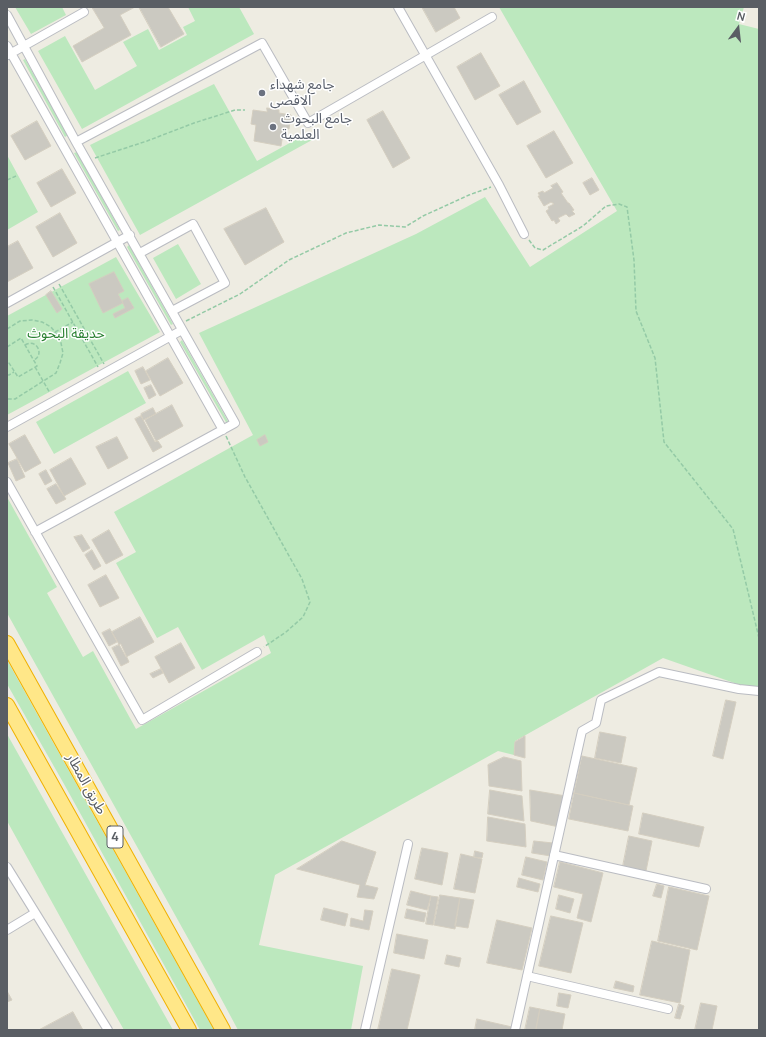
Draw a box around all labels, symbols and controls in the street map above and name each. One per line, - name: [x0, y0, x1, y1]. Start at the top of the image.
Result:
- north arrow: [718, 8, 758, 48]
- text: N: [735, 8, 747, 24]
- place label: جامع شهداء الاقصى: [270, 77, 335, 110]
- marker: جامع شهداء الاقصى: [257, 88, 267, 98]
- place label: جامع البحوث العلمية: [281, 111, 352, 144]
- marker: جامع البحوث العلمية: [268, 122, 278, 132]
- park label: حديقة البحوث: [27, 326, 105, 342]
- street label: طريق المطار: [62, 751, 110, 817]
- road number: 4: [107, 826, 123, 848]

